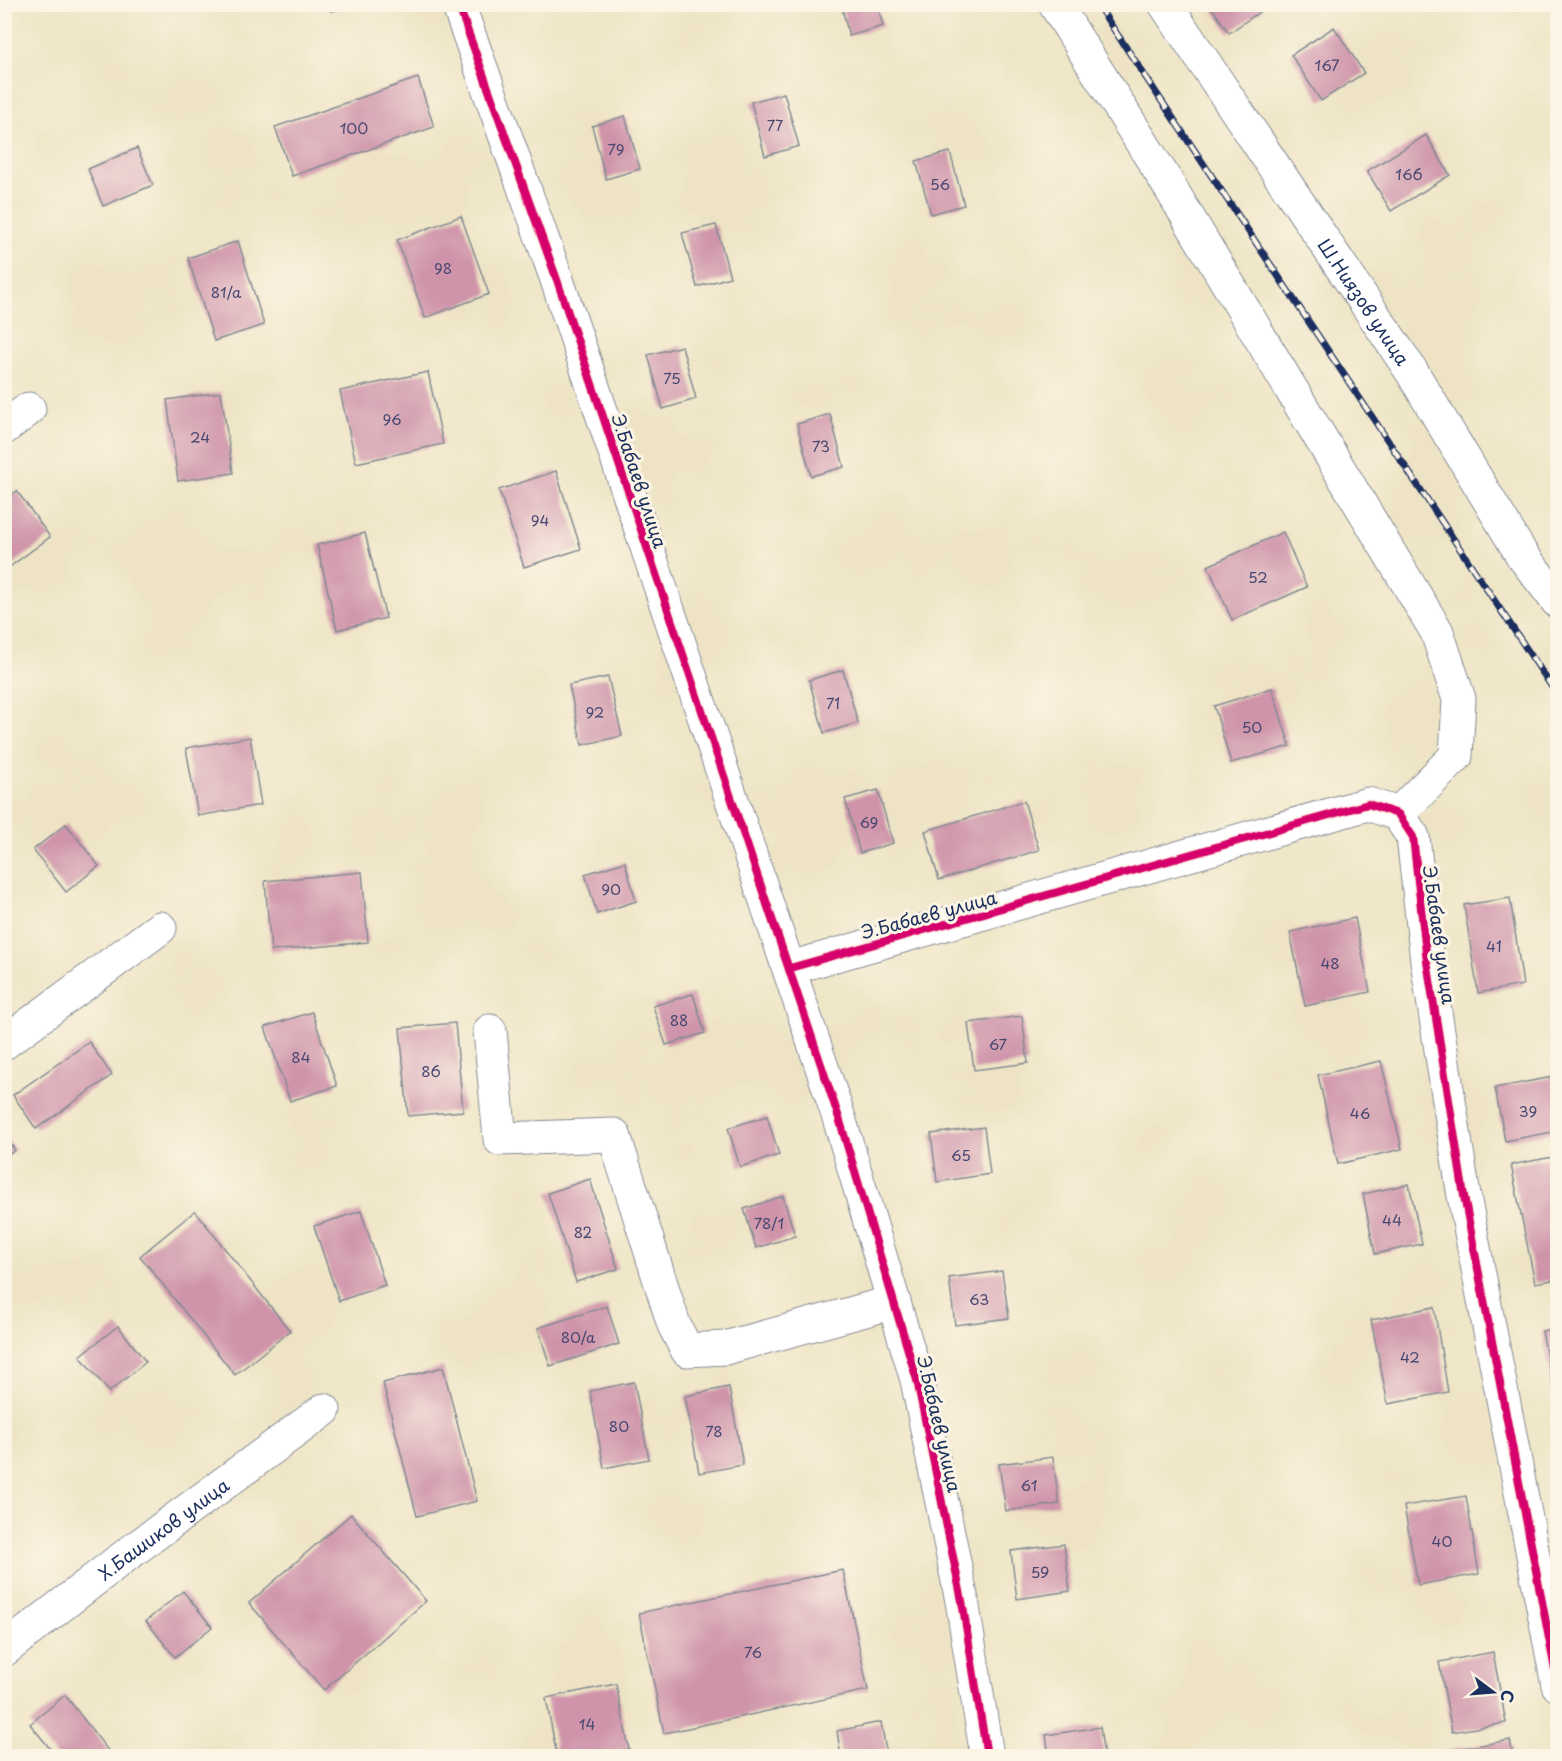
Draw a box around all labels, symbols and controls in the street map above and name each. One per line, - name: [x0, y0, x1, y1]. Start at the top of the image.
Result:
- house number: 167: [1315, 53, 1340, 76]
- house number: 77: [767, 113, 783, 136]
- house number: 100: [340, 116, 368, 139]
- house number: 79: [607, 137, 625, 160]
- house number: 166: [1395, 162, 1423, 185]
- house number: 56: [930, 172, 950, 195]
- street label: Ш.Ниязов улица: [1312, 232, 1417, 371]
- house number: 98: [434, 256, 452, 279]
- house number: 81/а: [211, 280, 242, 303]
- house number: 75: [663, 366, 681, 389]
- house number: 96: [383, 407, 402, 430]
- street label: Э.Бабаев улица: [605, 410, 675, 552]
- house number: 24: [190, 425, 210, 448]
- house number: 73: [812, 434, 830, 457]
- house number: 94: [531, 508, 549, 531]
- house number: 52: [1248, 565, 1268, 588]
- house number: 71: [826, 691, 840, 714]
- house number: 92: [586, 700, 604, 723]
- house number: 50: [1242, 715, 1262, 738]
- house number: 69: [860, 810, 878, 833]
- street label: Э.Бабаев улица: [1417, 863, 1463, 1007]
- house number: 90: [601, 877, 621, 900]
- street label: Э.Бабаев улица: [857, 883, 1000, 945]
- house number: 41: [1486, 934, 1502, 957]
- house number: 48: [1320, 951, 1340, 974]
- house number: 88: [670, 1008, 688, 1031]
- house number: 67: [989, 1032, 1008, 1055]
- house number: 84: [291, 1045, 311, 1068]
- house number: 86: [421, 1059, 441, 1082]
- house number: 39: [1519, 1099, 1537, 1122]
- house number: 46: [1350, 1101, 1370, 1124]
- house number: 65: [951, 1143, 971, 1166]
- house number: 44: [1382, 1208, 1402, 1231]
- house number: 78/1: [754, 1211, 784, 1234]
- house number: 82: [574, 1220, 592, 1243]
- house number: 63: [969, 1287, 989, 1310]
- house number: 80/а: [561, 1325, 596, 1348]
- house number: 42: [1400, 1345, 1420, 1368]
- street label: Э.Бабаев улица: [911, 1352, 969, 1496]
- house number: 80: [609, 1414, 629, 1437]
- house number: 78: [705, 1419, 723, 1442]
- street label: Х.Башиков улица: [91, 1471, 235, 1586]
- house number: 61: [1021, 1473, 1037, 1496]
- house number: 40: [1432, 1529, 1452, 1552]
- house number: 59: [1031, 1560, 1049, 1583]
- house number: 76: [744, 1640, 762, 1663]
- north arrow: [1463, 1662, 1523, 1722]
- text: С: [1495, 1687, 1522, 1706]
- house number: 14: [579, 1712, 595, 1735]

